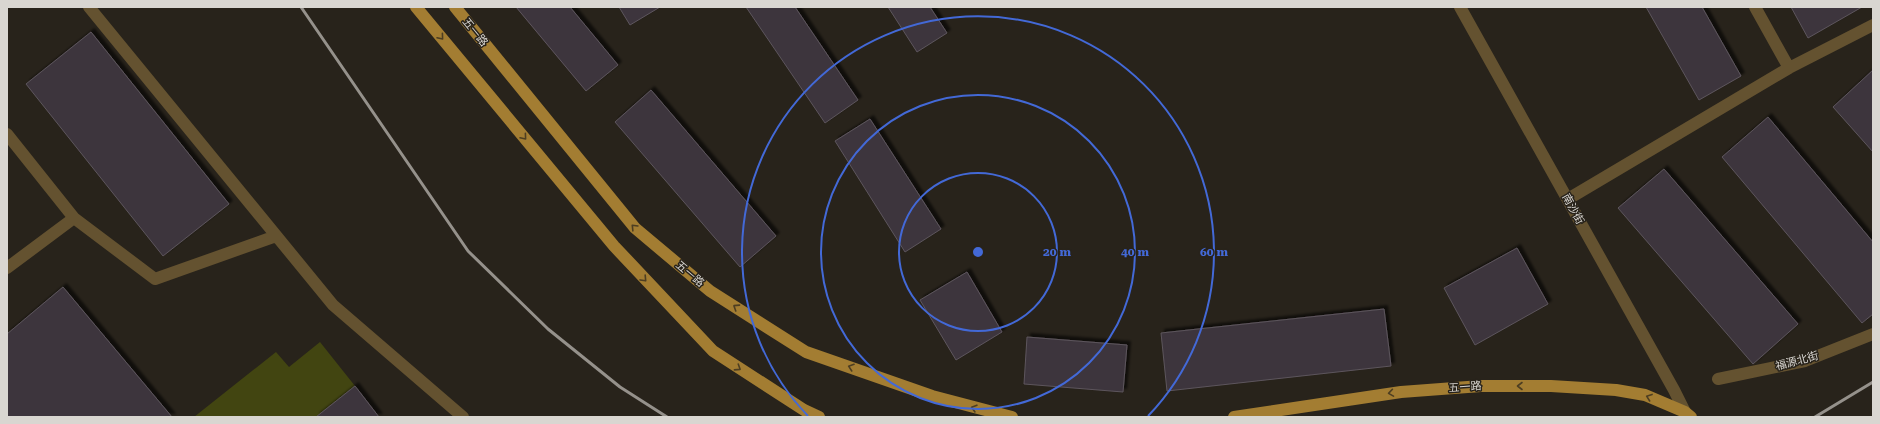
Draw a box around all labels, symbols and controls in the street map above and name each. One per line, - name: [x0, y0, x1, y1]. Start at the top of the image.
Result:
- street label: 五一路: [460, 15, 490, 49]
- one-way arrow: [437, 32, 444, 40]
- one-way arrow: [519, 133, 526, 140]
- street label: 南沙街: [1559, 191, 1587, 227]
- one-way arrow: [632, 224, 639, 232]
- centre of rings: [971, 245, 985, 259]
- text: 20 m: [1043, 245, 1071, 259]
- text: 40 m: [1121, 245, 1149, 259]
- text: 60 m: [1200, 245, 1228, 259]
- street label: 五一路: [673, 258, 707, 290]
- one-way arrow: [640, 274, 647, 282]
- one-way arrow: [733, 305, 740, 312]
- street label: 福源北街: [1774, 349, 1820, 373]
- one-way arrow: [734, 363, 741, 371]
- one-way arrow: [847, 363, 854, 372]
- street label: 五一路: [1448, 379, 1482, 395]
- one-way arrow: [1517, 382, 1523, 390]
- one-way arrow: [1387, 388, 1394, 397]
- one-way arrow: [1646, 393, 1653, 401]
- one-way arrow: [971, 404, 978, 413]

